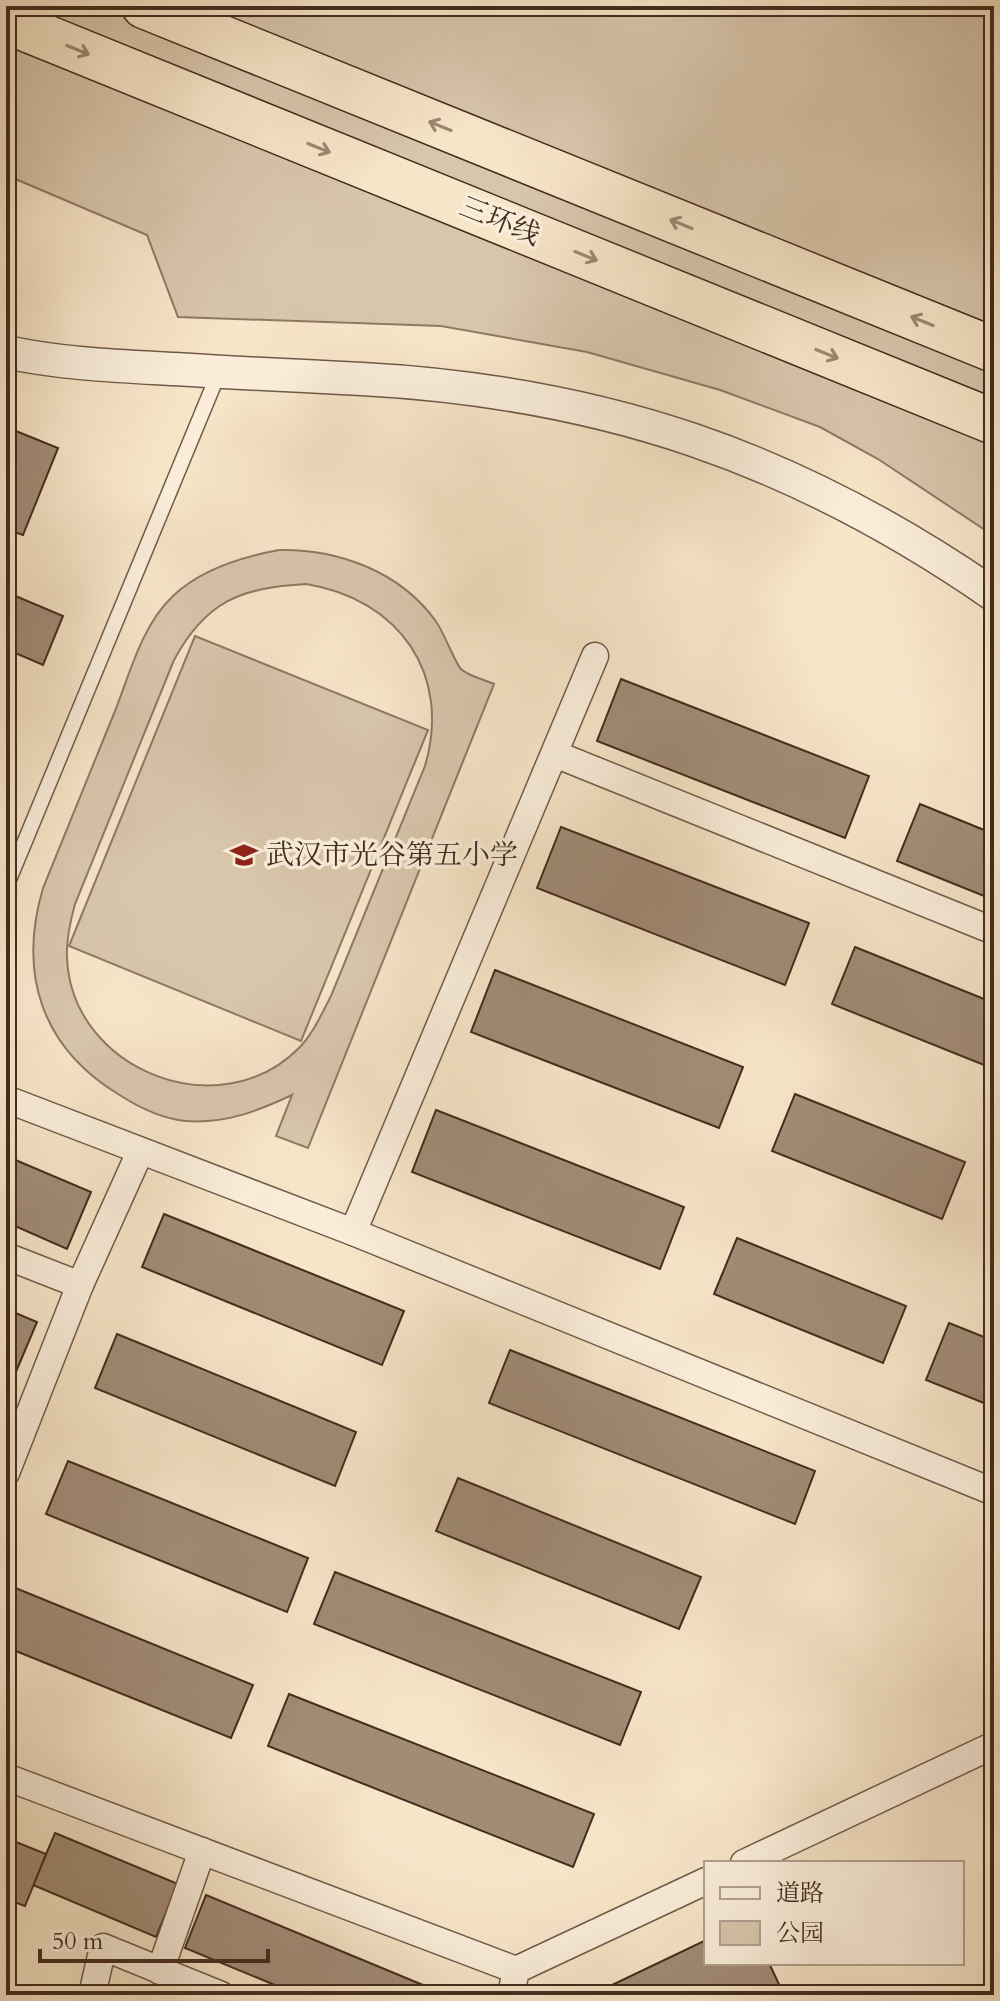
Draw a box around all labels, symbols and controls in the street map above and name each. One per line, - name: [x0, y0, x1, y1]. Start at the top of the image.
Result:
- one-way arrow: [65, 44, 90, 59]
- one-way arrow: [428, 118, 453, 132]
- one-way arrow: [306, 142, 331, 156]
- street label: 三环线: [454, 188, 546, 254]
- one-way arrow: [669, 215, 694, 230]
- one-way arrow: [573, 250, 598, 265]
- one-way arrow: [910, 313, 935, 327]
- one-way arrow: [814, 348, 839, 362]
- place label: 武汉市光谷第五小学: [266, 836, 518, 874]
- school or university icon: 武汉市光谷第五小学: [229, 840, 259, 870]
- legend: [704, 1861, 964, 1965]
- text: 道路: [776, 1877, 824, 1910]
- scale bar: [40, 1913, 268, 1963]
- text: 公园: [776, 1917, 824, 1950]
- text: 50 m: [52, 1925, 104, 1958]

